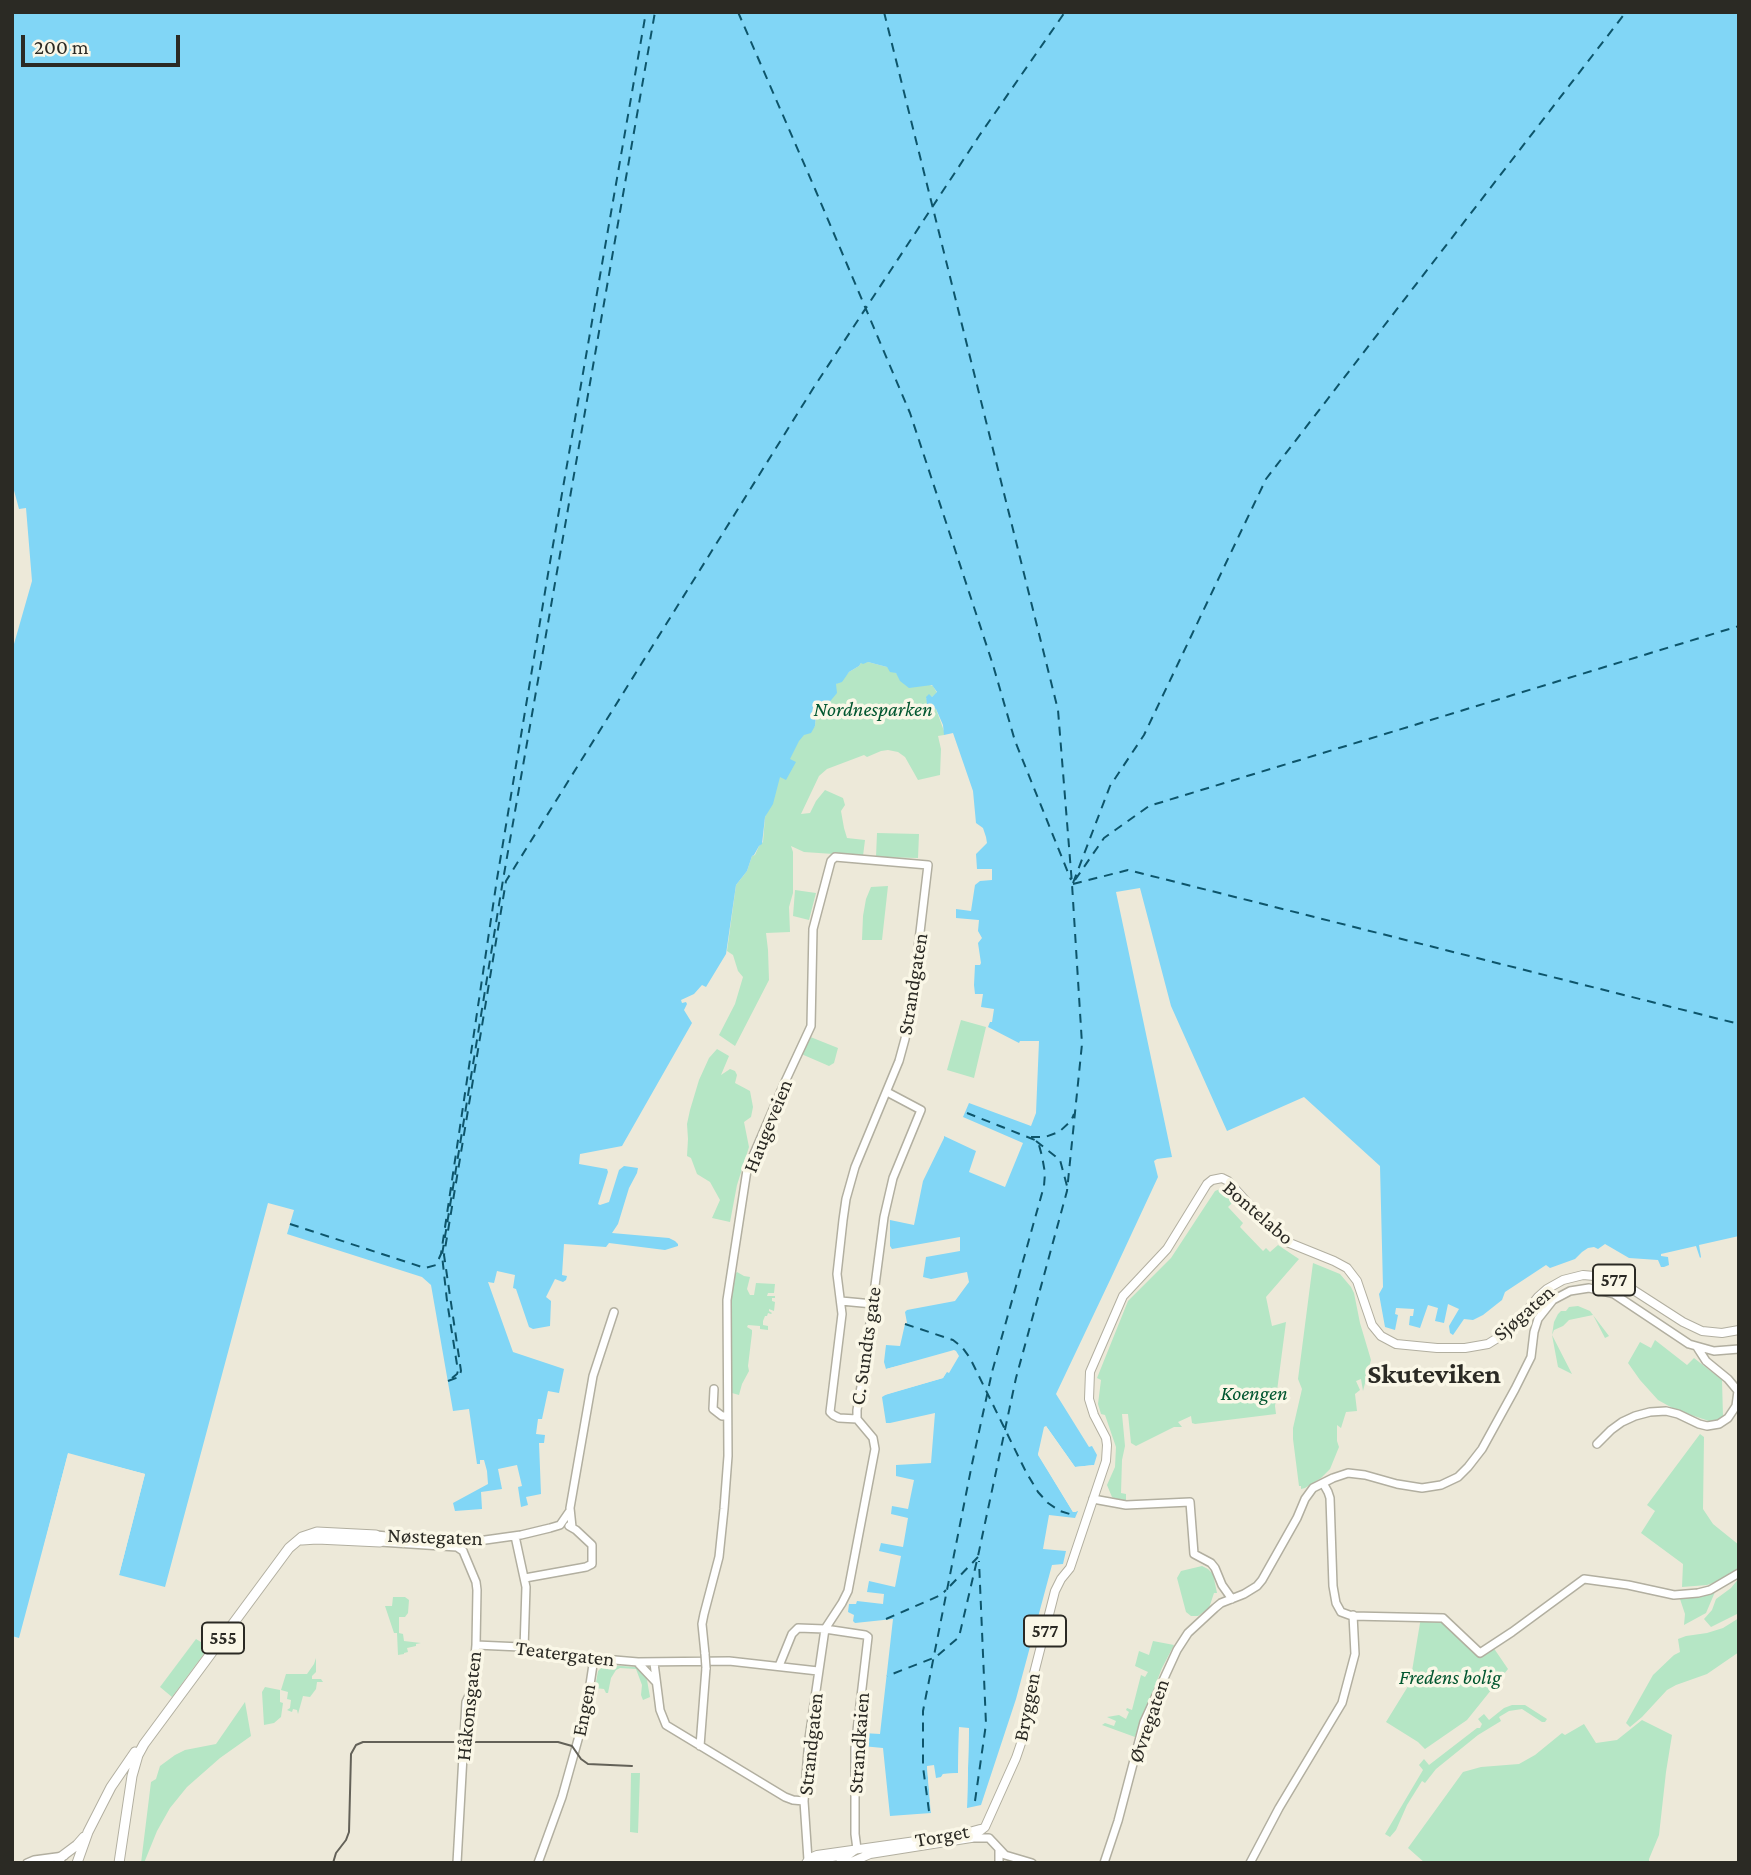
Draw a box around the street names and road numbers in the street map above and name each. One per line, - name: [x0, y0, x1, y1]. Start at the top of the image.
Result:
- street label: Strandgaten: [893, 931, 933, 1037]
- street label: Haugeveien: [738, 1076, 798, 1176]
- street label: Bontelabo: [1217, 1175, 1299, 1251]
- road number: 577: [1593, 1264, 1635, 1296]
- street label: Sjøgaten: [1488, 1280, 1560, 1346]
- street label: C. Sundts gate: [845, 1285, 887, 1407]
- street label: Nøstegaten: [387, 1523, 483, 1551]
- road number: 577: [1024, 1616, 1066, 1646]
- road number: 555: [202, 1622, 244, 1654]
- street label: Teatergaten: [514, 1635, 616, 1673]
- street label: Håkonsgaten: [451, 1650, 487, 1762]
- street label: Bryggen: [1008, 1671, 1046, 1743]
- street label: Øvregaten: [1123, 1676, 1175, 1766]
- street label: Engen: [567, 1681, 601, 1739]
- street label: Strandgaten: [793, 1691, 829, 1797]
- street label: Strandkaien: [843, 1691, 875, 1795]
- street label: Torget: [913, 1819, 971, 1853]

